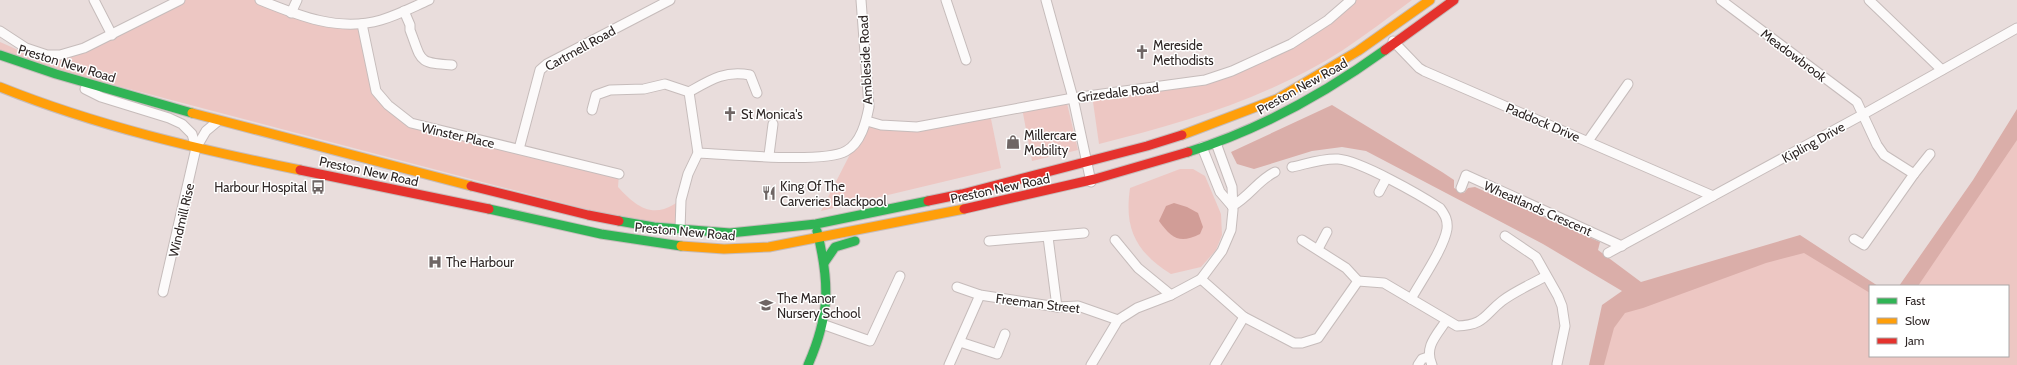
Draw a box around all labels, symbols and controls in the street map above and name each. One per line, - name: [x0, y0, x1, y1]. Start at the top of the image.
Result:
- street label: Ambleside Road: [855, 15, 875, 105]
- street label: Cartmell Road: [542, 22, 618, 74]
- street label: Meadowbrook: [1758, 25, 1830, 85]
- place label: Mereside Methodists: [1153, 37, 1214, 68]
- street label: Preston New Road: [16, 41, 118, 85]
- church icon: Mereside Methodists: [1134, 44, 1150, 60]
- street label: Preston New Road: [1254, 54, 1350, 118]
- street label: Grizedale Road: [1076, 79, 1160, 105]
- street label: Paddock Drive: [1504, 99, 1583, 145]
- church icon: St Monica's: [722, 106, 738, 122]
- place label: St Monica's: [741, 106, 803, 122]
- street label: Kipling Drive: [1779, 118, 1847, 166]
- street label: Winster Place: [420, 119, 497, 151]
- place label: Millercare Mobility: [1024, 127, 1077, 158]
- shop icon: Millercare Mobility: [1005, 134, 1021, 150]
- street label: Preston New Road: [318, 153, 420, 189]
- street label: Preston New Road: [949, 170, 1051, 206]
- street label: Wheatlands Crescent: [1482, 177, 1595, 239]
- place label: King Of The Carveries Blackpool: [780, 178, 886, 209]
- place label: Harbour Hospital: [214, 179, 307, 195]
- bus stop icon: Harbour Hospital: [310, 179, 326, 195]
- street label: Windmill Rise: [165, 181, 197, 258]
- restaurant icon: King Of The Carveries Blackpool: [761, 185, 777, 201]
- street label: Preston New Road: [634, 219, 736, 243]
- hospital icon: The Harbour: [427, 254, 443, 270]
- place label: The Harbour: [446, 254, 515, 270]
- legend: [1869, 285, 2009, 357]
- place label: The Manor Nursery School: [777, 290, 860, 321]
- street label: Freeman Street: [995, 290, 1082, 316]
- text: Fast: [1905, 293, 1925, 308]
- school or university icon: The Manor Nursery School: [758, 297, 774, 313]
- text: Slow: [1905, 313, 1930, 328]
- text: Jam: [1904, 333, 1924, 348]

